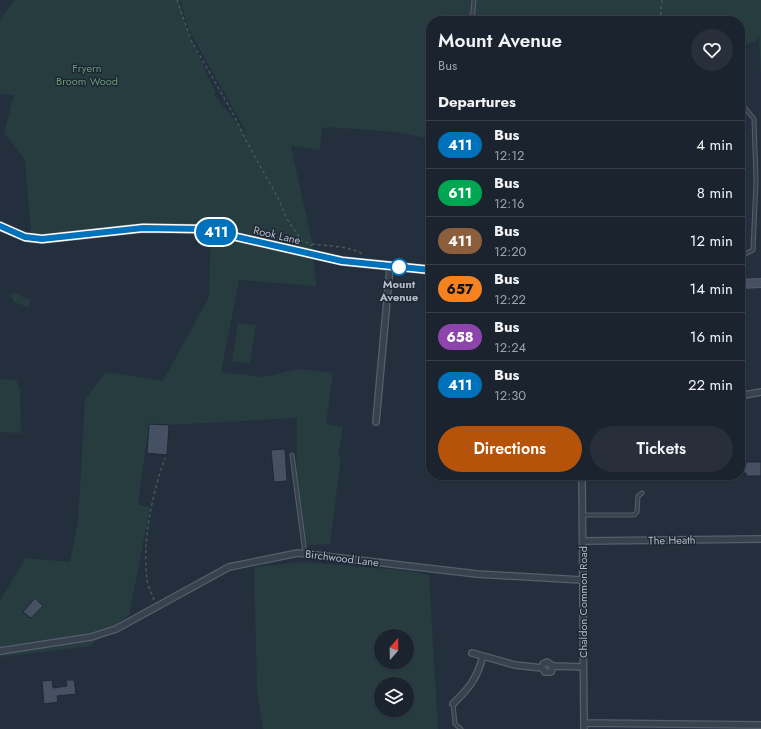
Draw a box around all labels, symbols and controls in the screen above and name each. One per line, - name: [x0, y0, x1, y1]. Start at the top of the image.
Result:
- text: Mount Avenue: [438, 27, 562, 54]
- button: heart: [691, 29, 733, 71]
- text: Bus: [438, 56, 457, 75]
- park label: Fryern Broom Wood: [56, 60, 118, 89]
- text: Departures: [438, 91, 516, 113]
- text: Bus: [494, 124, 519, 146]
- text: 4 min: [696, 134, 733, 156]
- text: 411: [448, 135, 472, 155]
- text: 12:12: [494, 146, 524, 165]
- text: Bus: [494, 172, 519, 194]
- text: 8 min: [697, 182, 733, 204]
- text: 611: [448, 183, 472, 203]
- text: 12:16: [494, 194, 525, 213]
- line badge: 411: [193, 219, 239, 245]
- text: Bus: [494, 220, 519, 242]
- text: 411: [204, 222, 228, 242]
- street label: Rook Lane: [252, 222, 303, 248]
- text: 12 min: [690, 230, 733, 252]
- text: 411: [448, 231, 472, 251]
- text: 12:20: [494, 242, 526, 261]
- marker: Mount Avenue: [390, 258, 408, 276]
- text: Bus: [494, 268, 519, 290]
- place label: Mount Avenue: [379, 276, 418, 305]
- text: 14 min: [690, 278, 733, 300]
- text: 657: [447, 279, 473, 299]
- text: 12:22: [494, 290, 526, 309]
- text: Bus: [494, 316, 519, 338]
- text: 16 min: [690, 326, 733, 348]
- text: 658: [446, 327, 474, 347]
- text: 12:24: [494, 338, 526, 357]
- text: Bus: [494, 364, 519, 386]
- text: 22 min: [688, 374, 733, 396]
- text: 411: [448, 375, 472, 395]
- text: 12:30: [494, 386, 526, 405]
- button: Directions: [438, 426, 582, 472]
- button: Tickets: [590, 426, 733, 472]
- street label: The Heath: [648, 532, 696, 548]
- street label: Birchwood Lane: [304, 546, 380, 570]
- street label: Chaldon Common Road: [575, 546, 591, 658]
- north arrow: [374, 629, 414, 669]
- map controls: [374, 629, 414, 717]
- button: layers: [374, 677, 414, 717]

